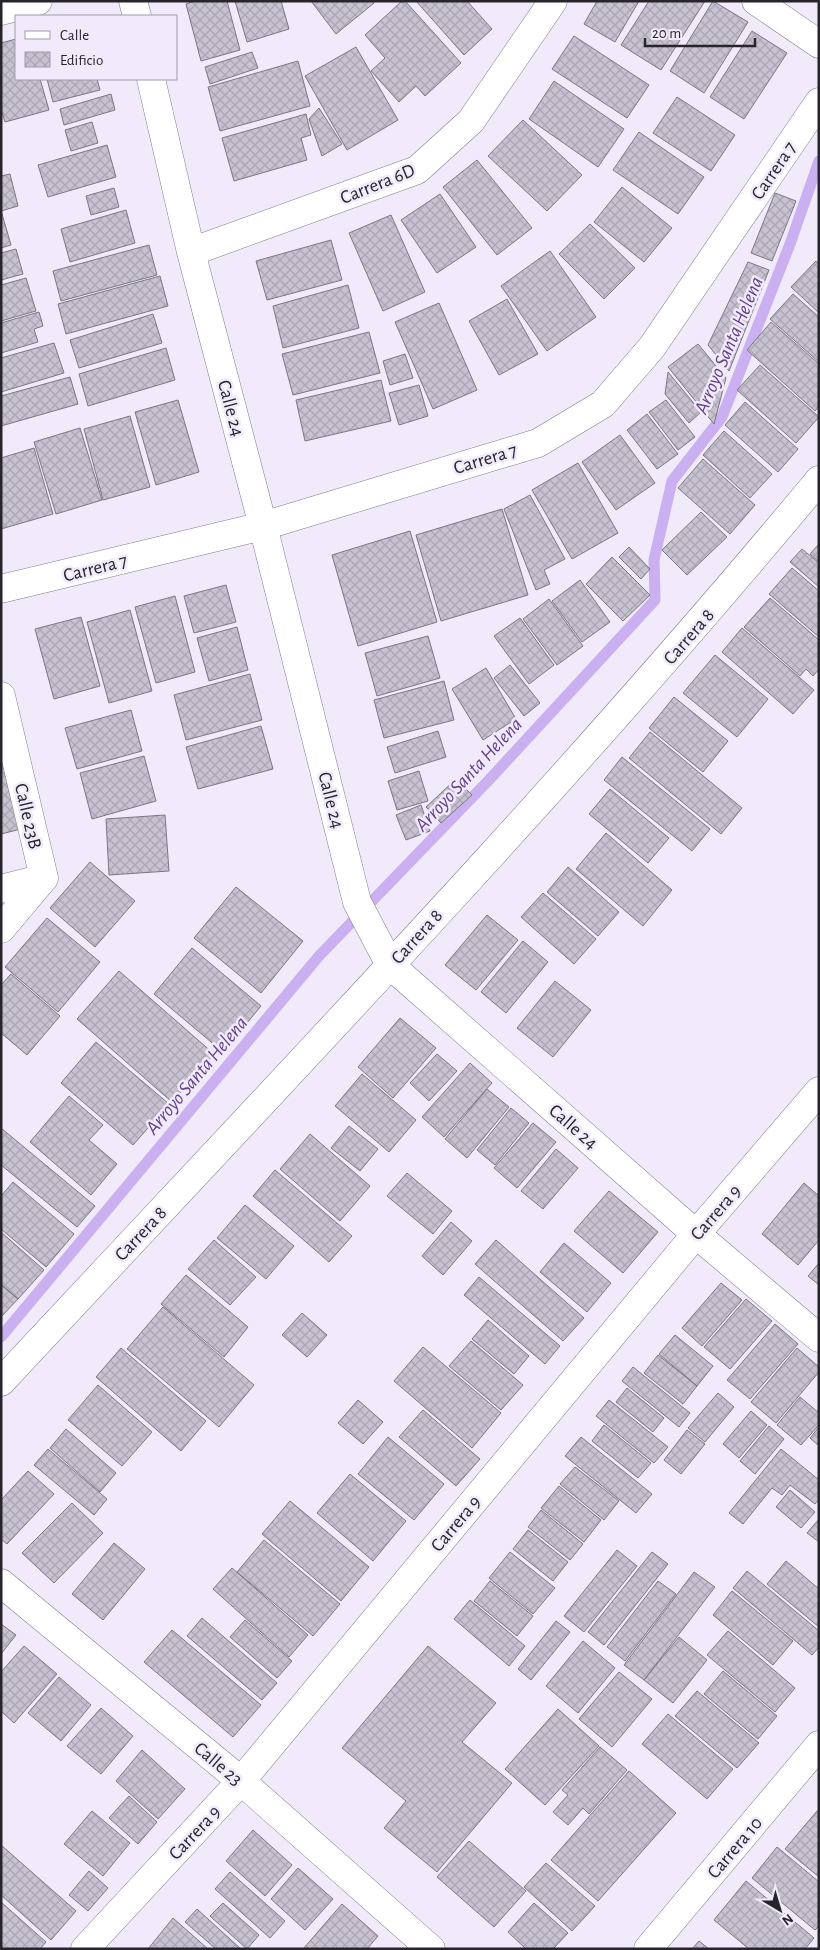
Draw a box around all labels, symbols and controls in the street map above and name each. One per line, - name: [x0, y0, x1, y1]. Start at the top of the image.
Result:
- legend: [15, 15, 178, 80]
- scale bar: [645, 15, 755, 47]
- text: 20 m: [652, 26, 681, 41]
- text: Calle: [60, 28, 89, 43]
- text: Edificio: [60, 53, 103, 68]
- street label: Carrera 7: [748, 138, 800, 203]
- street label: Carrera 6D: [338, 161, 418, 208]
- water label: Arroyo Santa Helena: [691, 274, 767, 418]
- street label: Calle 24: [214, 378, 247, 439]
- street label: Carrera 7: [451, 441, 519, 478]
- street label: Carrera 7: [61, 551, 129, 586]
- street label: Carrera 8: [660, 606, 718, 668]
- water label: Arroyo Santa Helena: [411, 714, 526, 836]
- street label: Calle 24: [314, 770, 347, 831]
- street label: Calle 23B: [11, 782, 44, 851]
- street label: Carrera 8: [388, 906, 446, 968]
- water label: Arroyo Santa Helena: [141, 1013, 252, 1139]
- street label: Calle 24: [545, 1101, 601, 1153]
- street label: Carrera 9: [687, 1182, 745, 1244]
- street label: Carrera 8: [112, 1203, 171, 1265]
- street label: Carrera 9: [428, 1492, 485, 1555]
- street label: Calle 23: [190, 1739, 246, 1790]
- street label: Carrera 9: [166, 1802, 225, 1864]
- street label: Carrera 10: [704, 1814, 766, 1882]
- north arrow: [755, 1885, 805, 1935]
- text: N: [779, 1911, 796, 1928]

